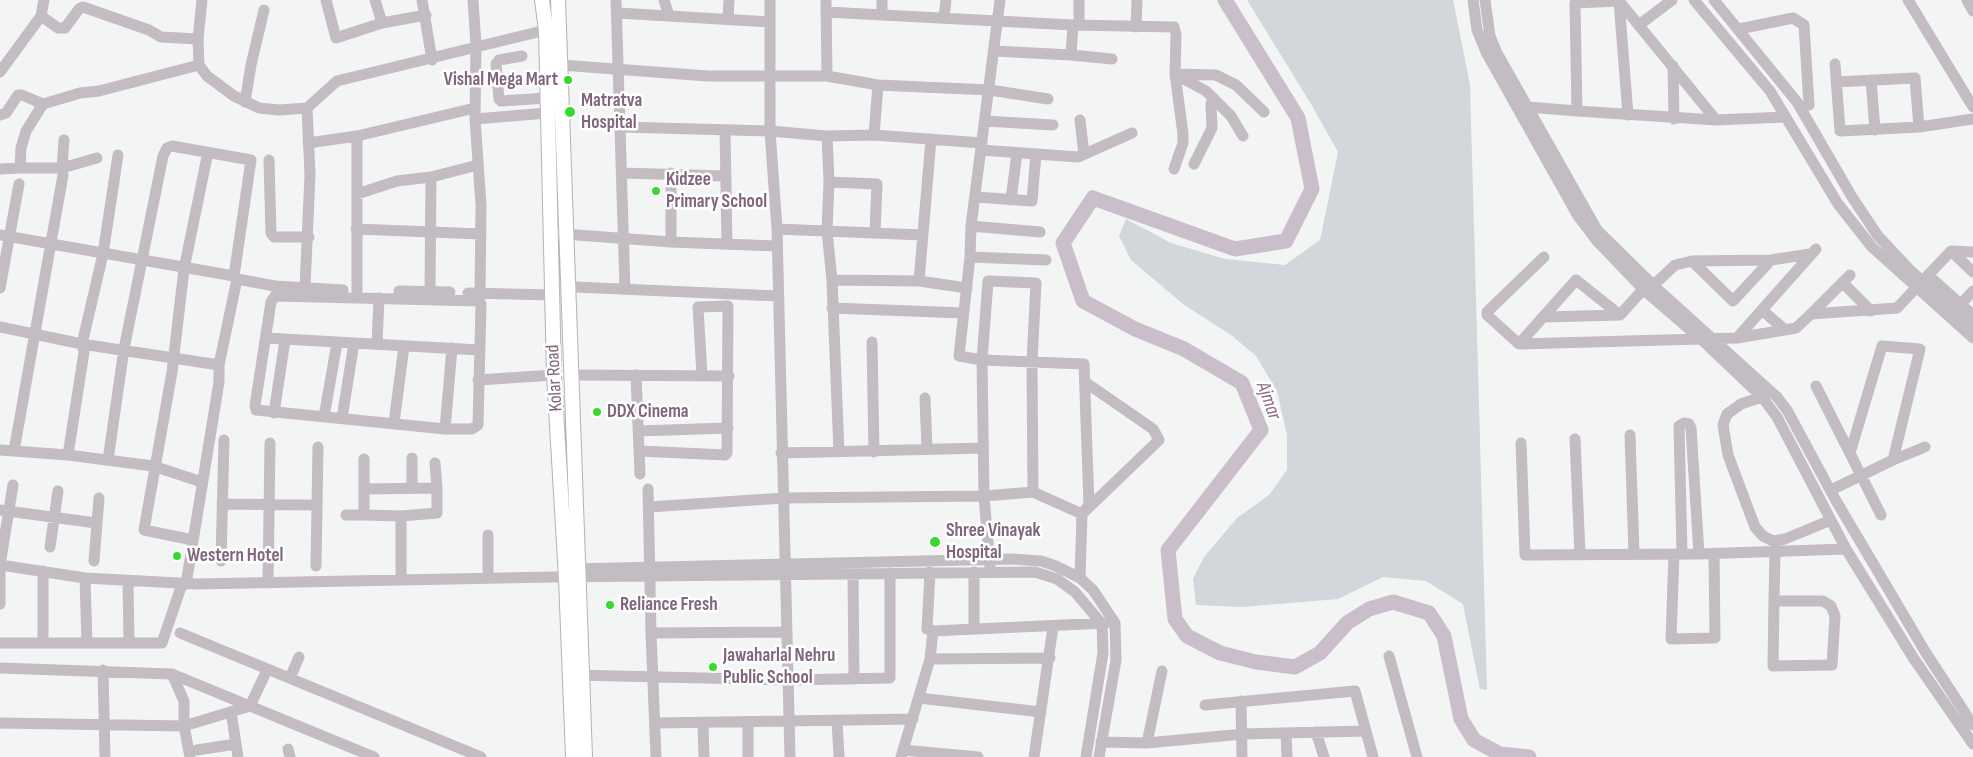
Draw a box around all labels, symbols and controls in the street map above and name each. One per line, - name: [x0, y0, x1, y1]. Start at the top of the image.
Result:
- place label: Vishal Mega Mart: [444, 69, 558, 91]
- marker: Vishal Mega Mart: [562, 74, 574, 86]
- place label: Matratva Hospital: [581, 90, 642, 134]
- marker: Matratva Hospital: [563, 105, 577, 119]
- place label: Kidzee Primary School: [666, 169, 767, 213]
- marker: Kidzee Primary School: [650, 185, 662, 197]
- street label: Kolar Road: [542, 344, 568, 412]
- water label: Ajmar: [1250, 379, 1286, 423]
- place label: DDX Cinema: [607, 401, 689, 423]
- marker: DDX Cinema: [591, 406, 603, 418]
- place label: Shree Vinayak Hospital: [946, 520, 1041, 564]
- marker: Shree Vinayak Hospital: [928, 535, 942, 549]
- place label: Western Hotel: [187, 545, 283, 567]
- marker: Western Hotel: [171, 550, 183, 562]
- place label: Reliance Fresh: [620, 594, 718, 616]
- marker: Reliance Fresh: [604, 599, 616, 611]
- place label: Jawaharlal Nehru Public School: [723, 645, 835, 689]
- marker: Jawaharlal Nehru Public School: [707, 661, 719, 673]

